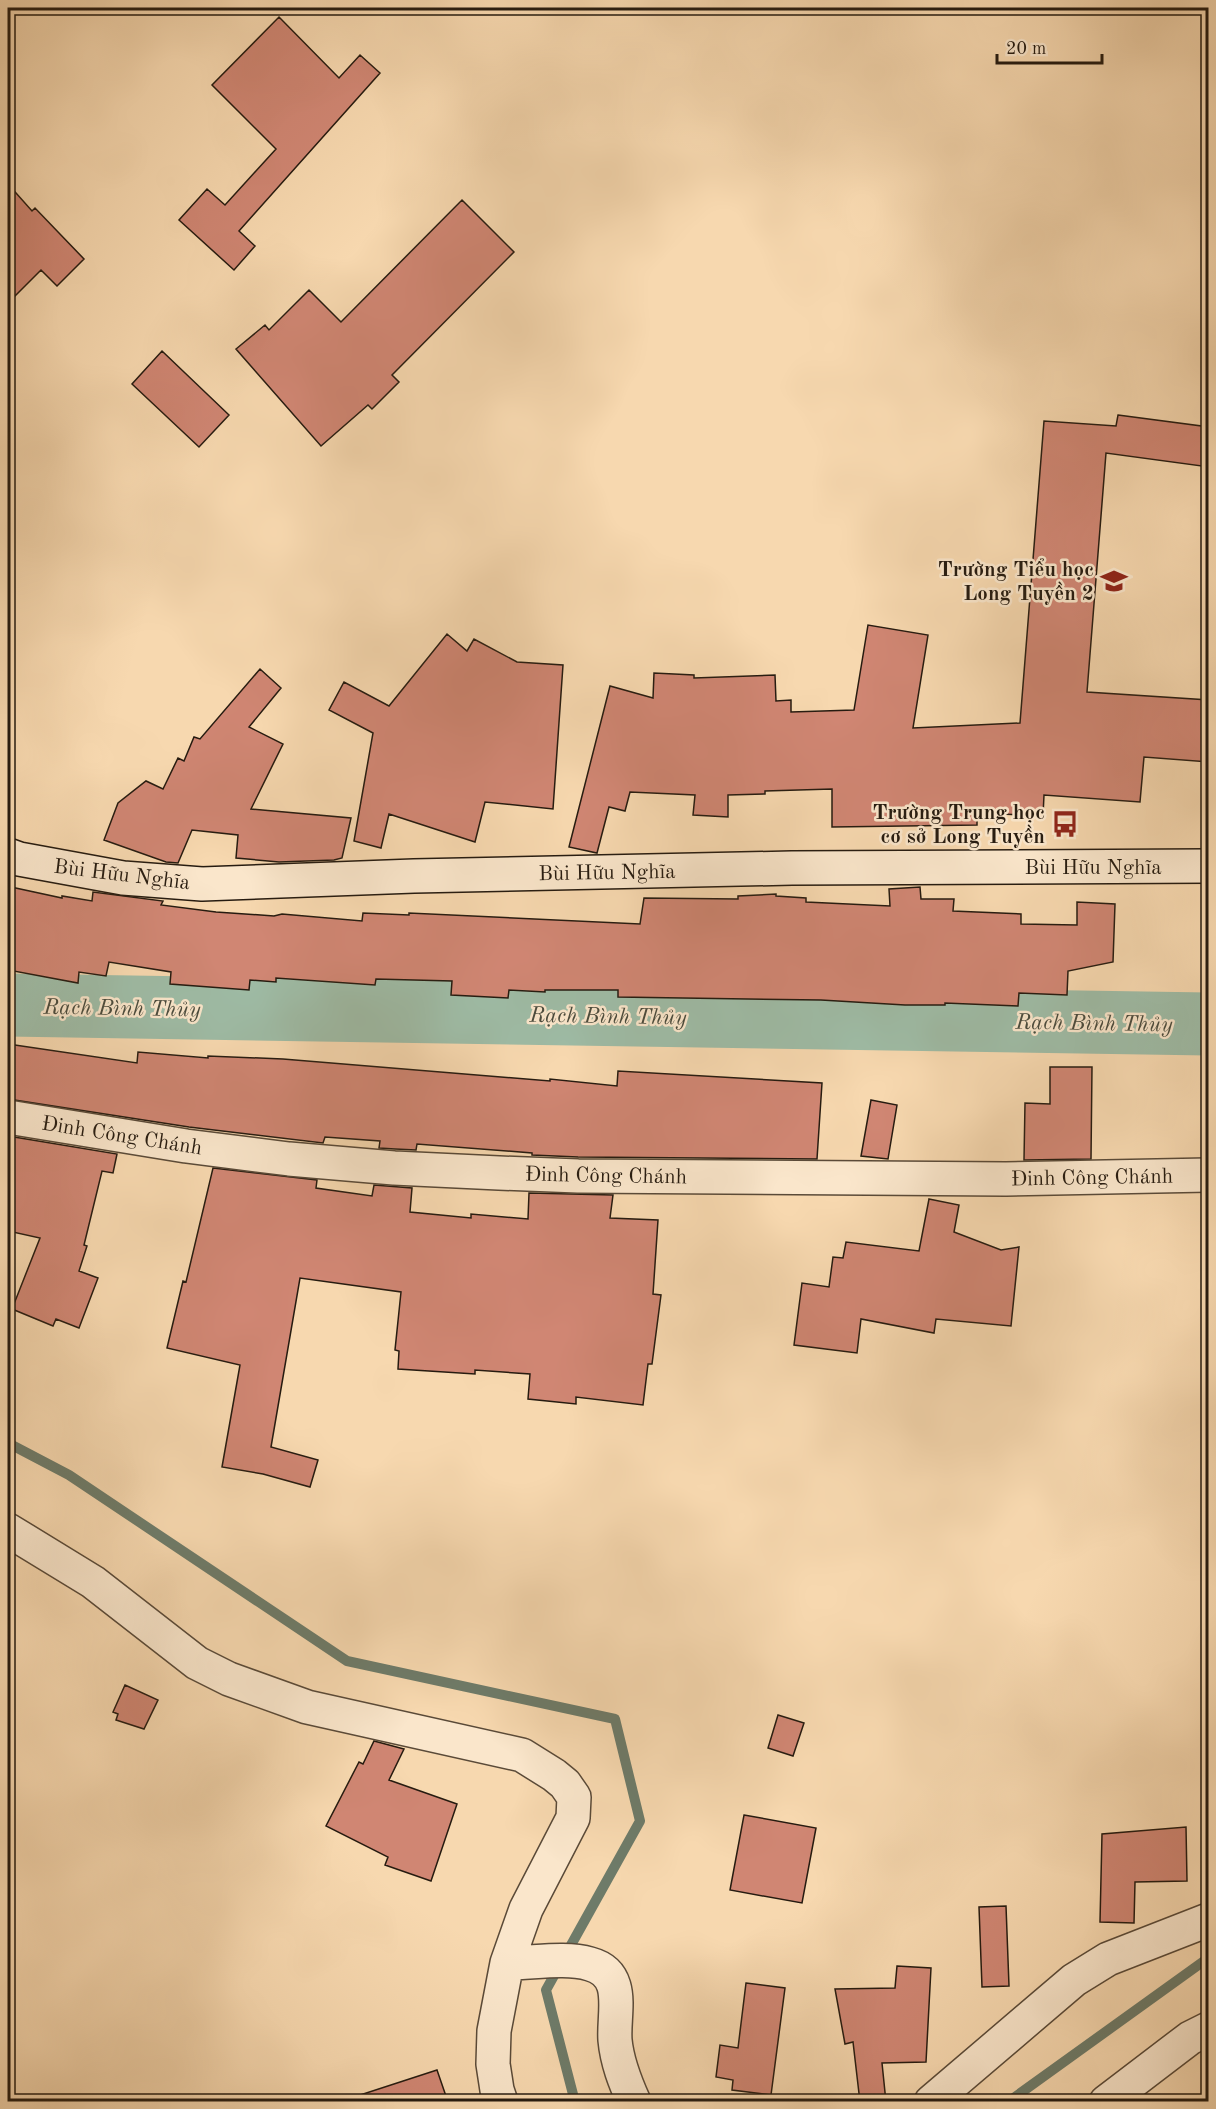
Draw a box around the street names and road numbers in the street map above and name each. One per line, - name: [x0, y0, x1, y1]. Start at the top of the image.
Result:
- street label: Bùi Hữu Nghĩa: [53, 857, 191, 894]
- street label: Bùi Hữu Nghĩa: [1024, 858, 1162, 879]
- street label: Bùi Hữu Nghĩa: [538, 862, 676, 885]
- street label: Đinh Công Chánh: [40, 1113, 203, 1160]
- street label: Đinh Công Chánh: [525, 1165, 687, 1188]
- street label: Đinh Công Chánh: [1011, 1167, 1173, 1190]

